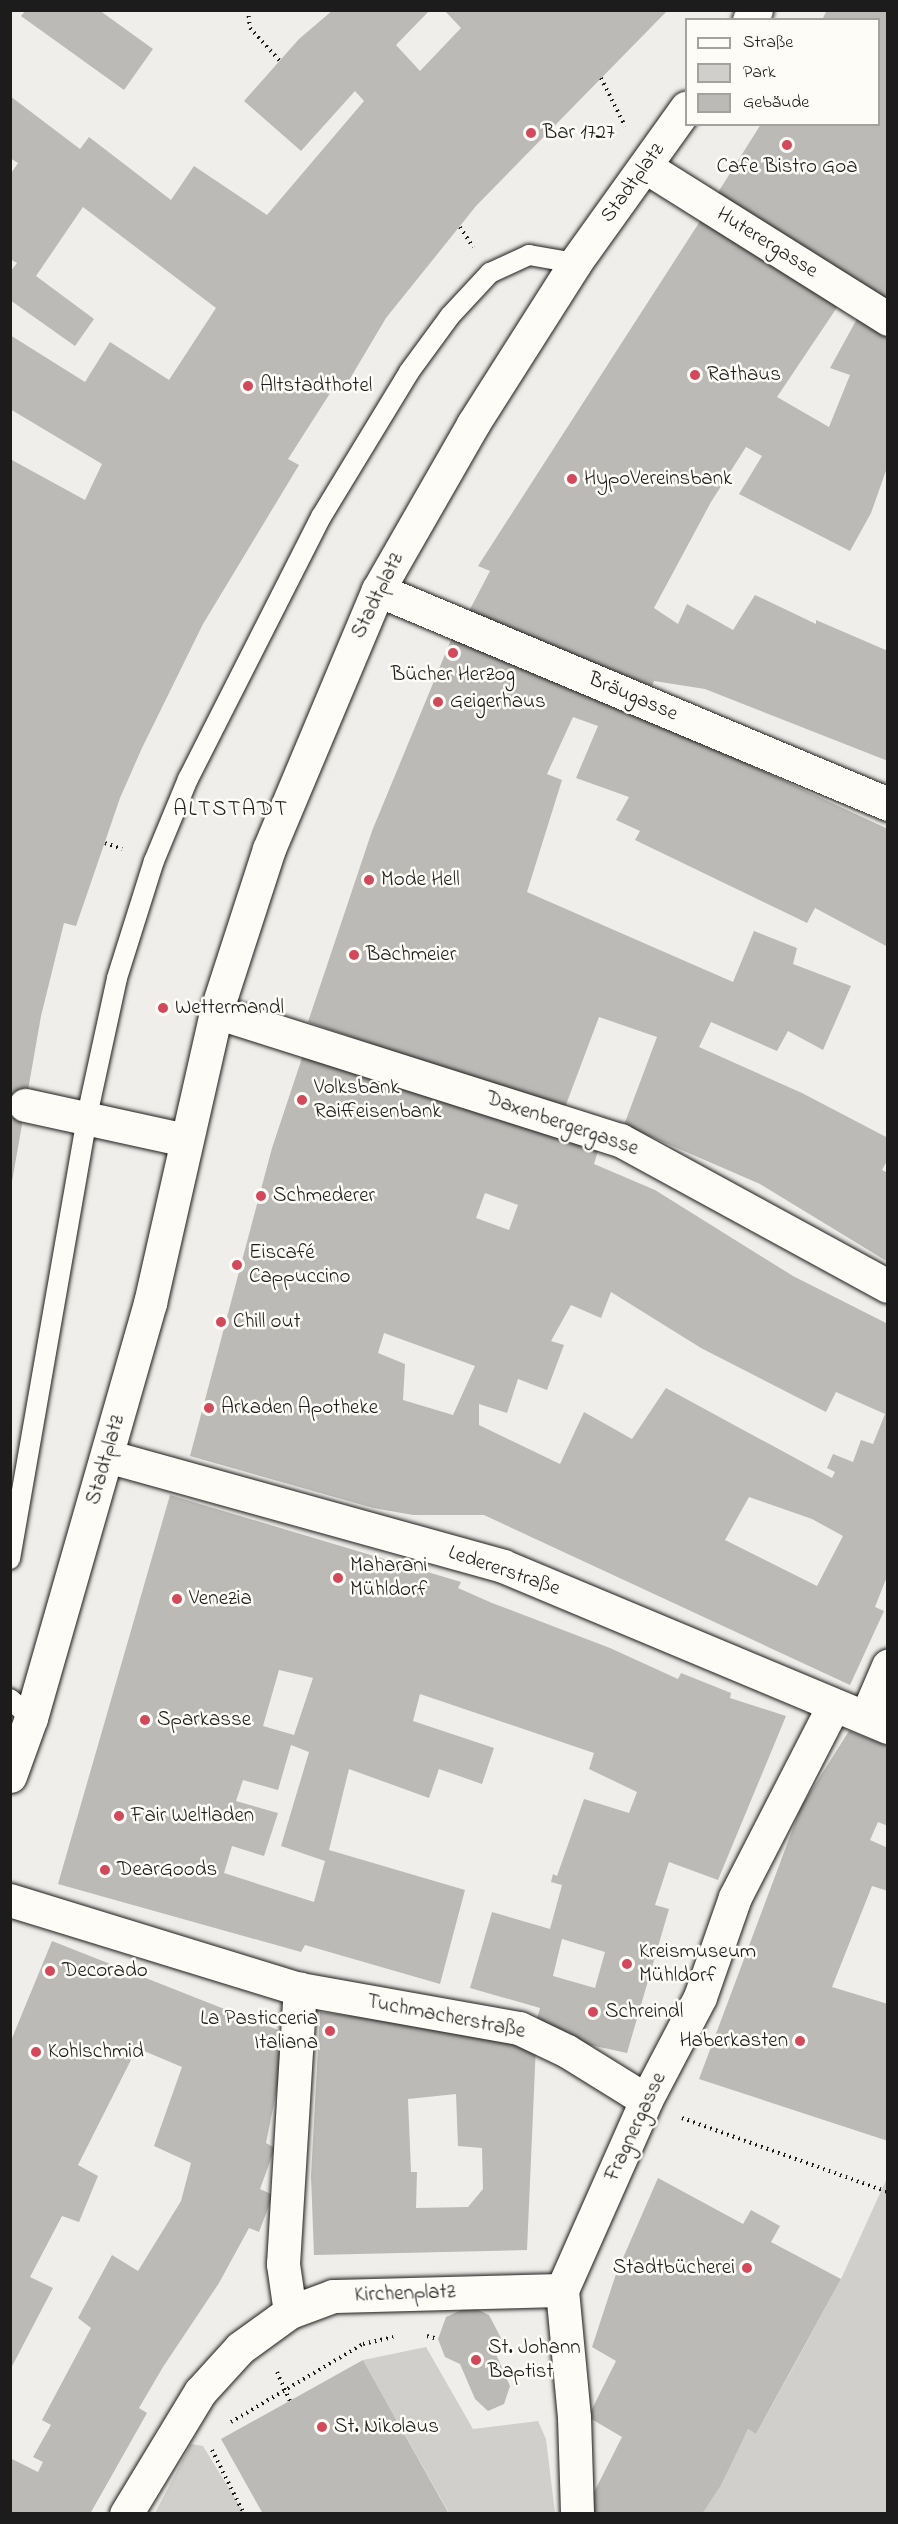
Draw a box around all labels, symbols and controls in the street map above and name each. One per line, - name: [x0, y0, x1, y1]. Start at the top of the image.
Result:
- legend: [685, 18, 880, 126]
- text: Straße: [743, 30, 793, 56]
- text: Park: [743, 60, 776, 86]
- text: Gebäude: [743, 90, 809, 116]
- place label: Bar 1727: [543, 120, 615, 146]
- marker: Bar 1727: [524, 126, 538, 140]
- street label: Stadtplatz: [596, 138, 670, 228]
- marker: Cafe Bistro Goa: [780, 138, 794, 152]
- place label: Cafe Bistro Goa: [716, 154, 858, 180]
- street label: Huterergasse: [712, 202, 822, 284]
- place label: Rathaus: [707, 362, 781, 388]
- marker: Rathaus: [688, 368, 702, 382]
- place label: Altstadthotel: [260, 373, 372, 399]
- marker: Altstadthotel: [241, 379, 255, 393]
- place label: HypoVereinsbank: [584, 466, 732, 492]
- marker: HypoVereinsbank: [565, 472, 579, 486]
- street label: Stadtplatz: [346, 549, 410, 643]
- marker: Bücher Herzog: [446, 646, 460, 660]
- place label: Bücher Herzog: [391, 662, 515, 688]
- street label: Bräugasse: [584, 667, 682, 727]
- place label: Geigerhaus: [450, 689, 546, 715]
- marker: Geigerhaus: [431, 695, 445, 709]
- district label: ALTSTADT: [173, 798, 289, 824]
- place label: Mode Hell: [381, 867, 460, 893]
- marker: Mode Hell: [362, 873, 376, 887]
- place label: Bachmeier: [366, 942, 456, 968]
- marker: Bachmeier: [347, 948, 361, 962]
- place label: Wettermandl: [175, 995, 284, 1021]
- marker: Wettermandl: [156, 1001, 170, 1015]
- place label: Volksbank Raiffeisenbank: [314, 1075, 441, 1125]
- street label: Daxenbergergasse: [482, 1086, 642, 1162]
- marker: Volksbank Raiffeisenbank: [295, 1093, 309, 1107]
- place label: Schmederer: [273, 1183, 375, 1209]
- marker: Schmederer: [254, 1189, 268, 1203]
- place label: Eiscafé Cappuccino: [249, 1240, 350, 1290]
- marker: Eiscafé Cappuccino: [230, 1258, 244, 1272]
- place label: Chill out: [233, 1309, 301, 1335]
- marker: Chill out: [214, 1315, 228, 1329]
- place label: Arkaden Apotheke: [221, 1395, 378, 1421]
- marker: Arkaden Apotheke: [202, 1401, 216, 1415]
- street label: Stadtplatz: [81, 1412, 131, 1508]
- street label: Ledererstraße: [445, 1540, 563, 1602]
- place label: Maharani Mühldorf: [350, 1553, 427, 1603]
- marker: Maharani Mühldorf: [331, 1571, 345, 1585]
- place label: Venezia: [189, 1586, 252, 1612]
- marker: Venezia: [170, 1592, 184, 1606]
- place label: Sparkasse: [157, 1707, 251, 1733]
- marker: Sparkasse: [138, 1713, 152, 1727]
- place label: Fair Weltladen: [131, 1803, 254, 1829]
- marker: Fair Weltladen: [112, 1809, 126, 1823]
- place label: DearGoods: [117, 1857, 217, 1883]
- marker: DearGoods: [98, 1863, 112, 1877]
- place label: Kreismuseum Mühldorf: [639, 1939, 756, 1989]
- marker: Kreismuseum Mühldorf: [620, 1957, 634, 1971]
- place label: Decorado: [62, 1958, 148, 1984]
- marker: Decorado: [43, 1964, 57, 1978]
- street label: Tuchmacherstraße: [365, 1989, 527, 2045]
- place label: Schreindl: [605, 1999, 683, 2025]
- marker: Schreindl: [586, 2005, 600, 2019]
- place label: La Pasticceria Italiana: [200, 2006, 318, 2056]
- marker: La Pasticceria Italiana: [323, 2024, 337, 2038]
- place label: Haberkasten: [679, 2028, 788, 2054]
- marker: Haberkasten: [793, 2034, 807, 2048]
- place label: Kohlschmid: [48, 2039, 144, 2065]
- marker: Kohlschmid: [29, 2045, 43, 2059]
- street label: Fragnergasse: [600, 2069, 672, 2185]
- place label: Stadtbücherei: [613, 2255, 735, 2281]
- marker: Stadtbücherei: [740, 2261, 754, 2275]
- street label: Kirchenplatz: [354, 2280, 456, 2308]
- place label: St. Johann Baptist: [488, 2335, 581, 2385]
- marker: St. Johann Baptist: [469, 2353, 483, 2367]
- place label: St. Nikolaus: [334, 2414, 439, 2440]
- marker: St. Nikolaus: [315, 2420, 329, 2434]

